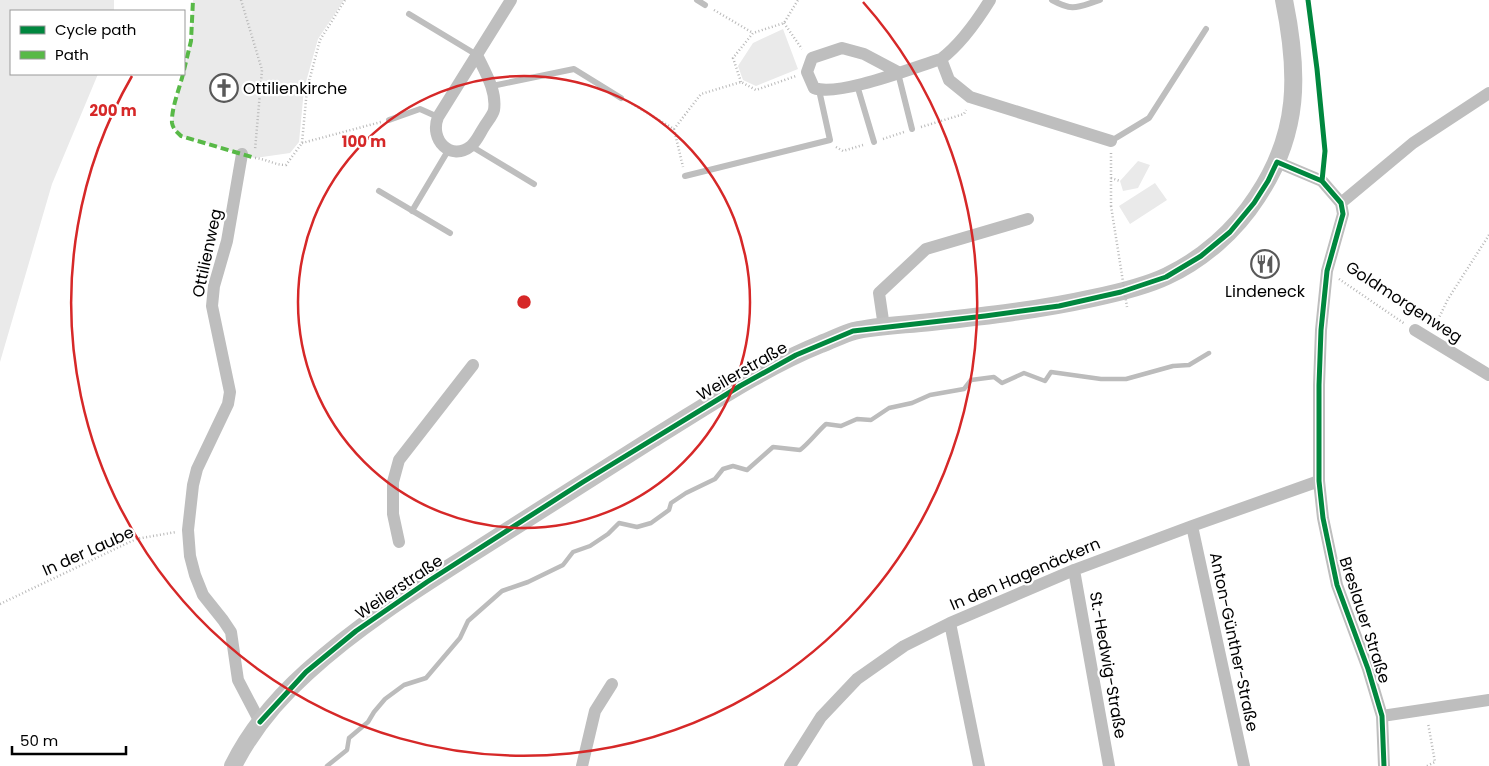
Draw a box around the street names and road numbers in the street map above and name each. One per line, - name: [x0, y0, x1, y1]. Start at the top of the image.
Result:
- street label: Ottilienweg: [186, 207, 228, 299]
- street label: Goldmorgenweg: [1341, 256, 1467, 348]
- street label: Weilerstraße: [692, 336, 792, 406]
- street label: In der Laube: [38, 521, 138, 581]
- street label: In den Hagenäckern: [946, 532, 1104, 616]
- street label: Weilerstraße: [351, 549, 447, 625]
- street label: Anton-Günther-Straße: [1204, 550, 1264, 734]
- street label: Breslauer Straße: [1334, 554, 1396, 686]
- street label: St.-Hedwig-Straße: [1084, 590, 1132, 740]

